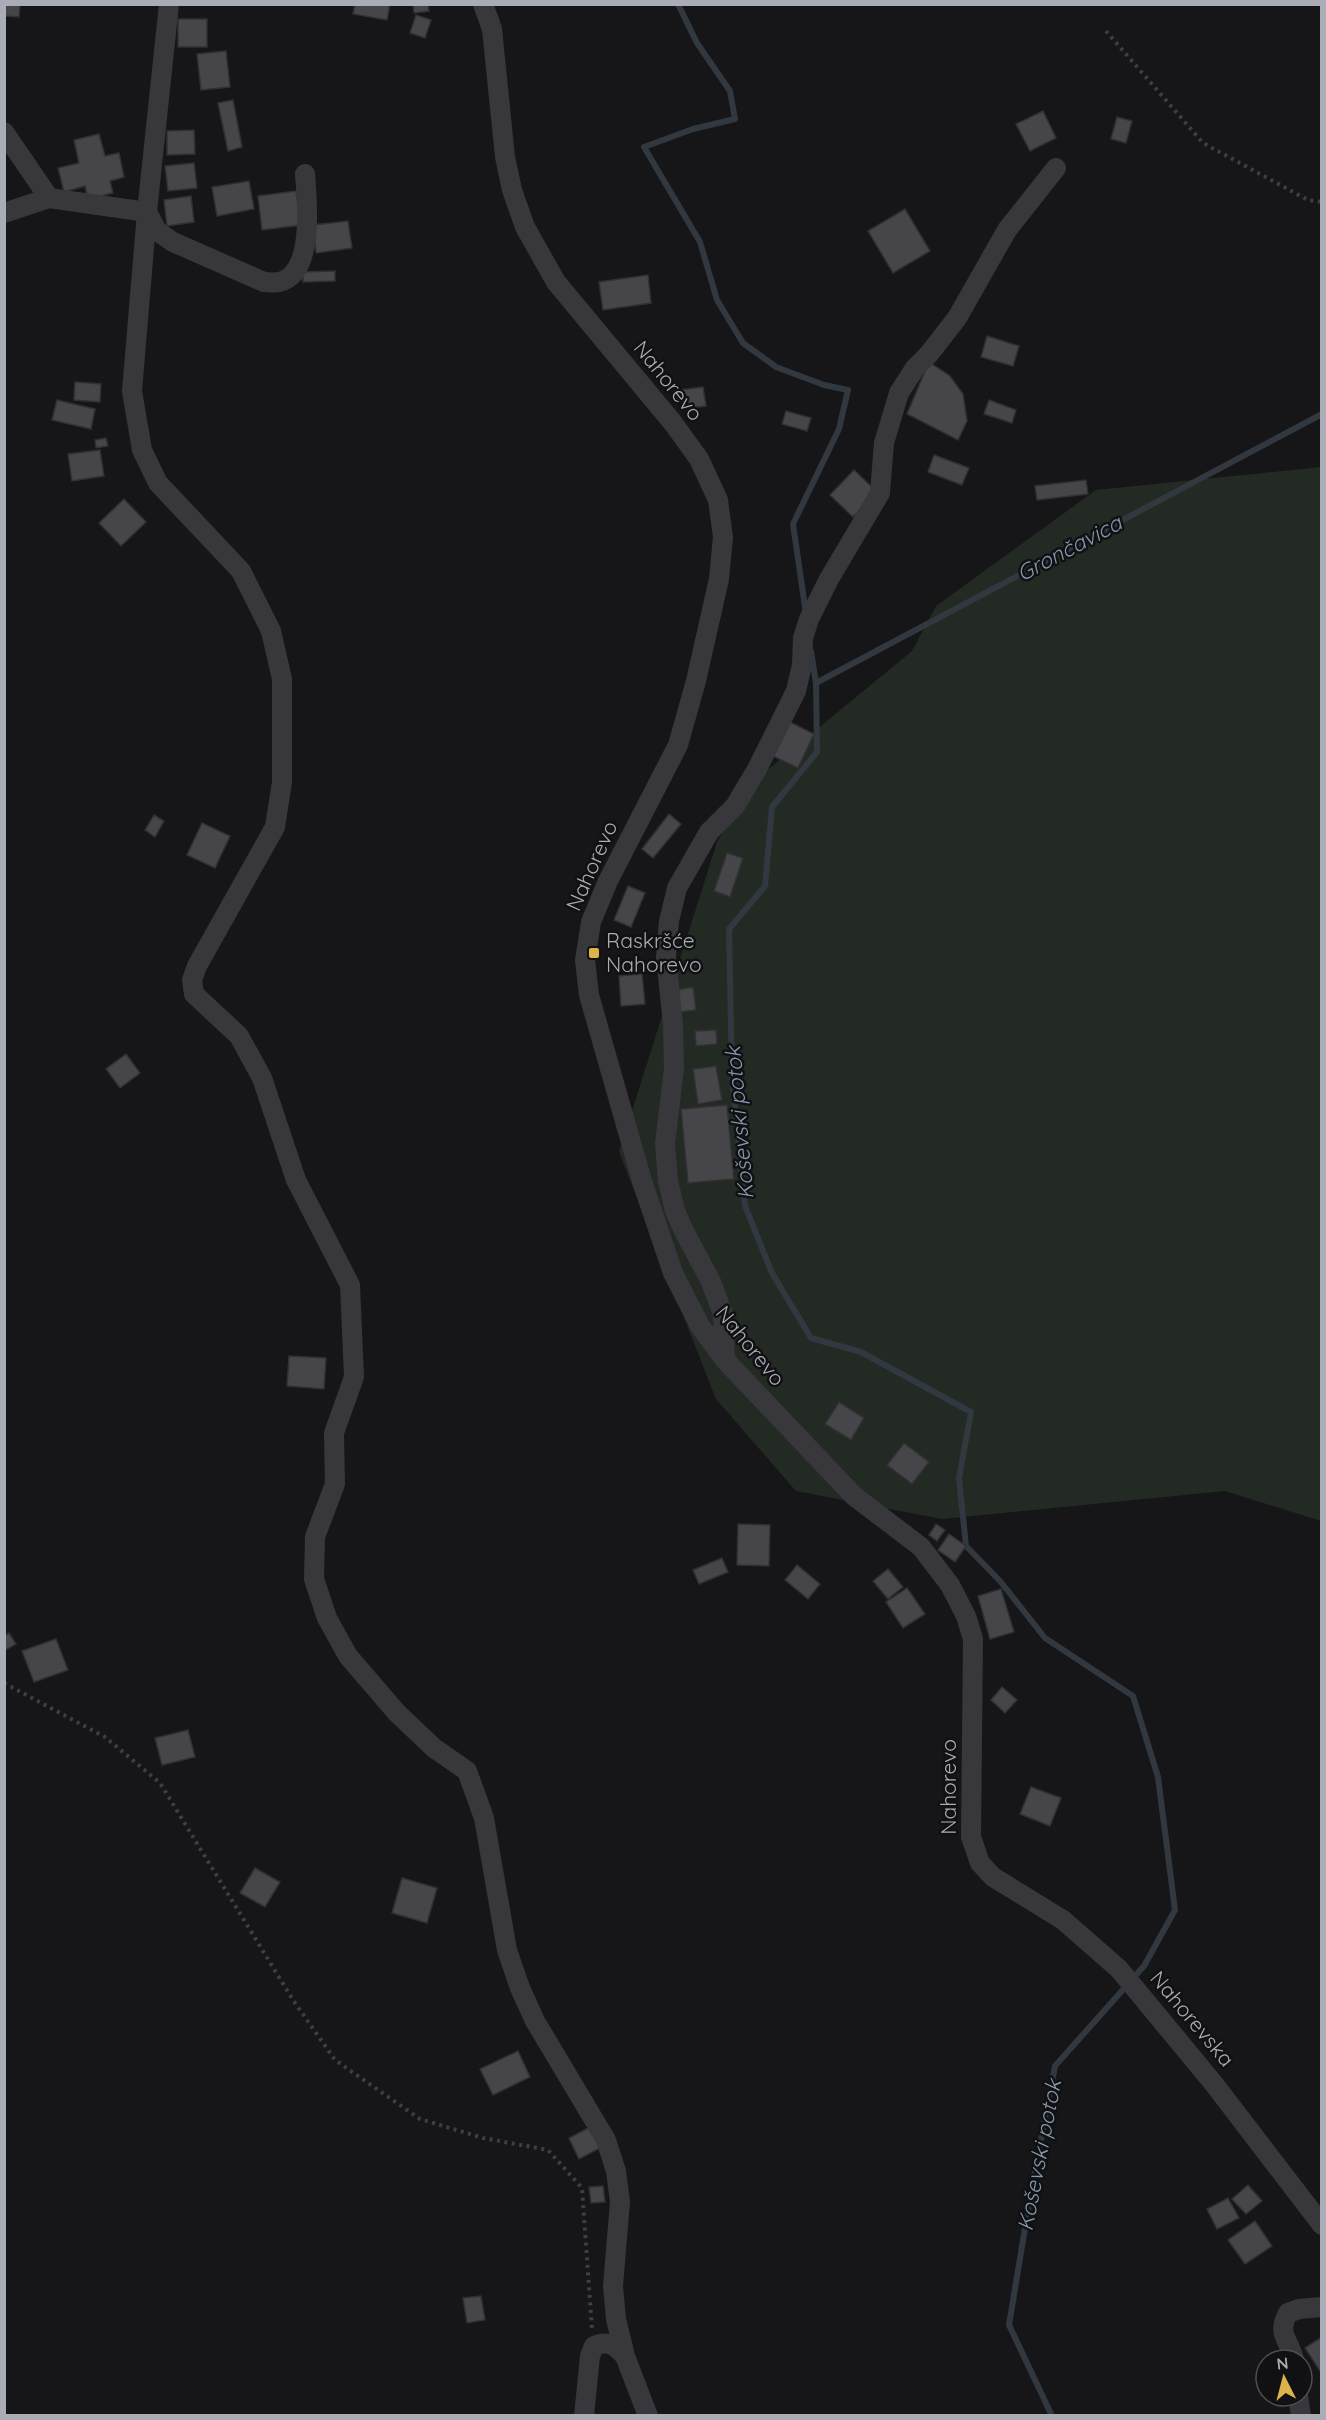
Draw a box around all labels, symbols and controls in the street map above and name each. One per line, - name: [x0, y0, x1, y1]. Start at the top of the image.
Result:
- street label: Nahorevo: [629, 335, 709, 426]
- water label: Grončavica: [1012, 508, 1128, 587]
- street label: Nahorevo: [560, 817, 622, 915]
- place label: Raskršće Nahorevo: [606, 927, 702, 977]
- marker: Raskršće Nahorevo: [587, 946, 601, 960]
- water label: Koševski potok: [718, 1043, 760, 1201]
- street label: Nahorevo: [711, 1300, 791, 1391]
- street label: Nahorevo: [935, 1739, 961, 1835]
- street label: Nahorevska: [1145, 1965, 1240, 2071]
- water label: Koševski potok: [1011, 2075, 1068, 2233]
- north arrow: [1254, 2348, 1314, 2408]
- text: N: [1276, 2353, 1289, 2374]

